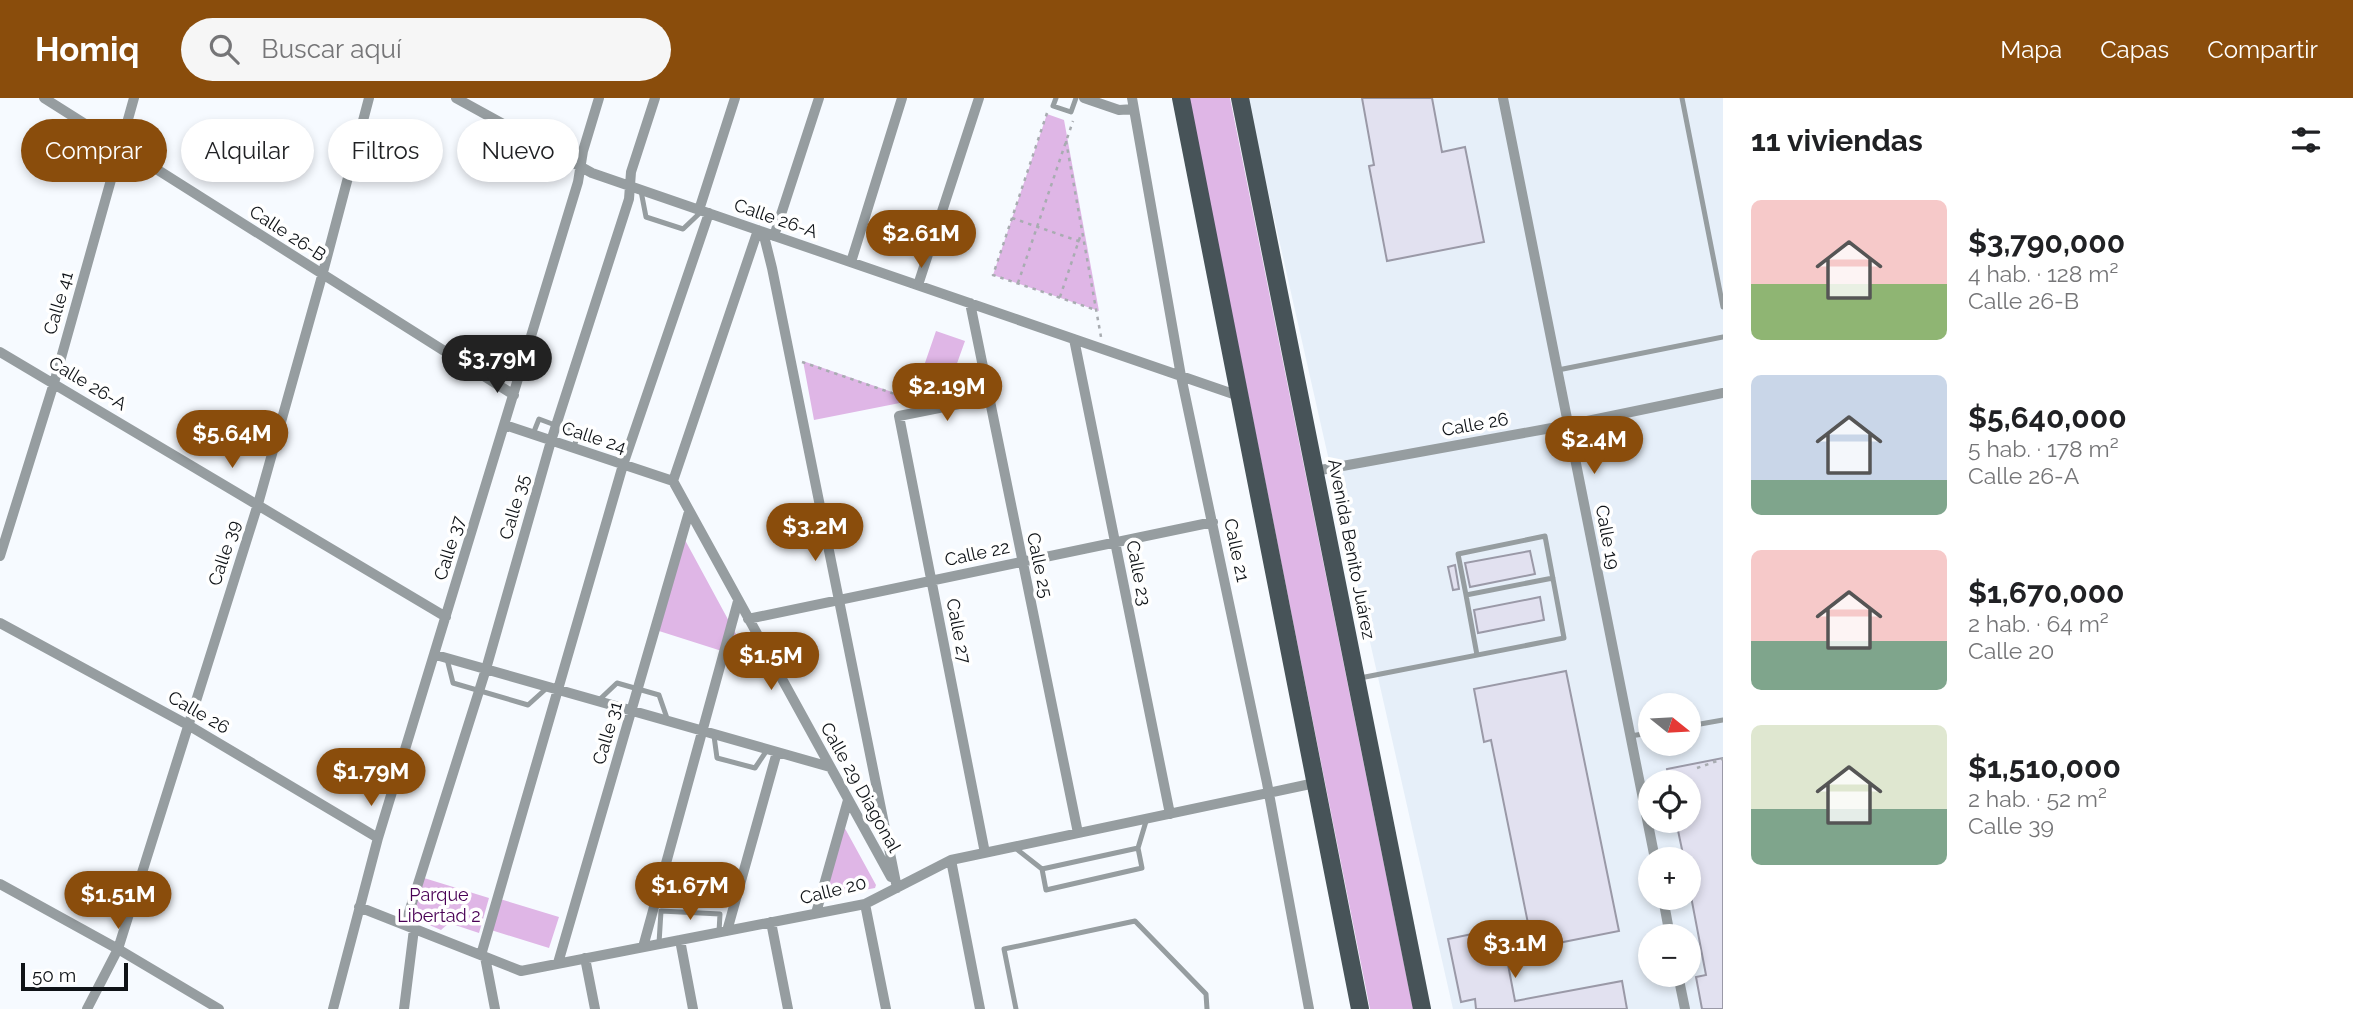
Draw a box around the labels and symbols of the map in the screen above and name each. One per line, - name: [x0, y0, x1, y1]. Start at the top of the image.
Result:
- street label: Calle 26-A: [731, 194, 821, 242]
- street label: Calle 26-B: [246, 201, 330, 265]
- pin: $2.61M: [864, 211, 978, 270]
- street label: Calle 41: [39, 269, 77, 337]
- pin: $3.79M: [440, 336, 554, 395]
- street label: Calle 26-A: [45, 352, 131, 414]
- pin: $2.19M: [890, 364, 1004, 423]
- street label: Calle 26: [1440, 408, 1510, 440]
- pin: $5.64M: [175, 410, 289, 470]
- pin: $2.4M: [1545, 416, 1643, 476]
- street label: Calle 24: [559, 417, 629, 457]
- street label: Avenida Benito Juárez: [1324, 457, 1380, 641]
- street label: Calle 35: [495, 472, 533, 542]
- street label: Calle 19: [1591, 503, 1625, 571]
- pin: $3.2M: [766, 504, 864, 563]
- street label: Calle 37: [429, 513, 469, 583]
- street label: Calle 21: [1220, 516, 1254, 584]
- street label: Calle 39: [204, 518, 244, 588]
- street label: Calle 25: [1023, 530, 1057, 600]
- street label: Calle 22: [943, 536, 1011, 570]
- street label: Calle 23: [1122, 539, 1156, 607]
- street label: Calle 27: [942, 597, 976, 666]
- pin: $1.5M: [722, 632, 820, 692]
- street label: Calle 26: [165, 686, 234, 738]
- north arrow: [1638, 693, 1701, 756]
- street label: Calle 31: [588, 699, 626, 767]
- street label: Calle 29 Diagonal: [817, 718, 905, 856]
- pin: $1.79M: [314, 748, 428, 808]
- pin: $1.67M: [633, 862, 747, 922]
- pin: $1.51M: [61, 872, 175, 931]
- street label: Calle 20: [798, 872, 868, 908]
- park label: Parque Libertad 2: [397, 884, 481, 926]
- pin: $3.1M: [1466, 920, 1564, 980]
- scale bar: [21, 960, 128, 992]

